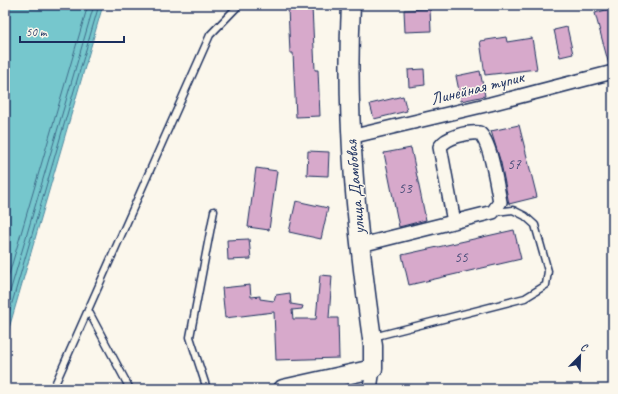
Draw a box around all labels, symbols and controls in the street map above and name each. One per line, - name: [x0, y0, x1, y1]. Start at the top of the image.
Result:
- scale bar: [20, 18, 124, 44]
- text: 50 m: [26, 24, 48, 40]
- street label: Линейная тупик: [428, 66, 527, 110]
- street label: улица Дамбовая: [340, 138, 370, 236]
- house number: 57: [507, 155, 522, 174]
- house number: 53: [398, 179, 413, 198]
- house number: 55: [454, 248, 469, 267]
- north arrow: [560, 336, 600, 376]
- text: С: [579, 339, 591, 355]

